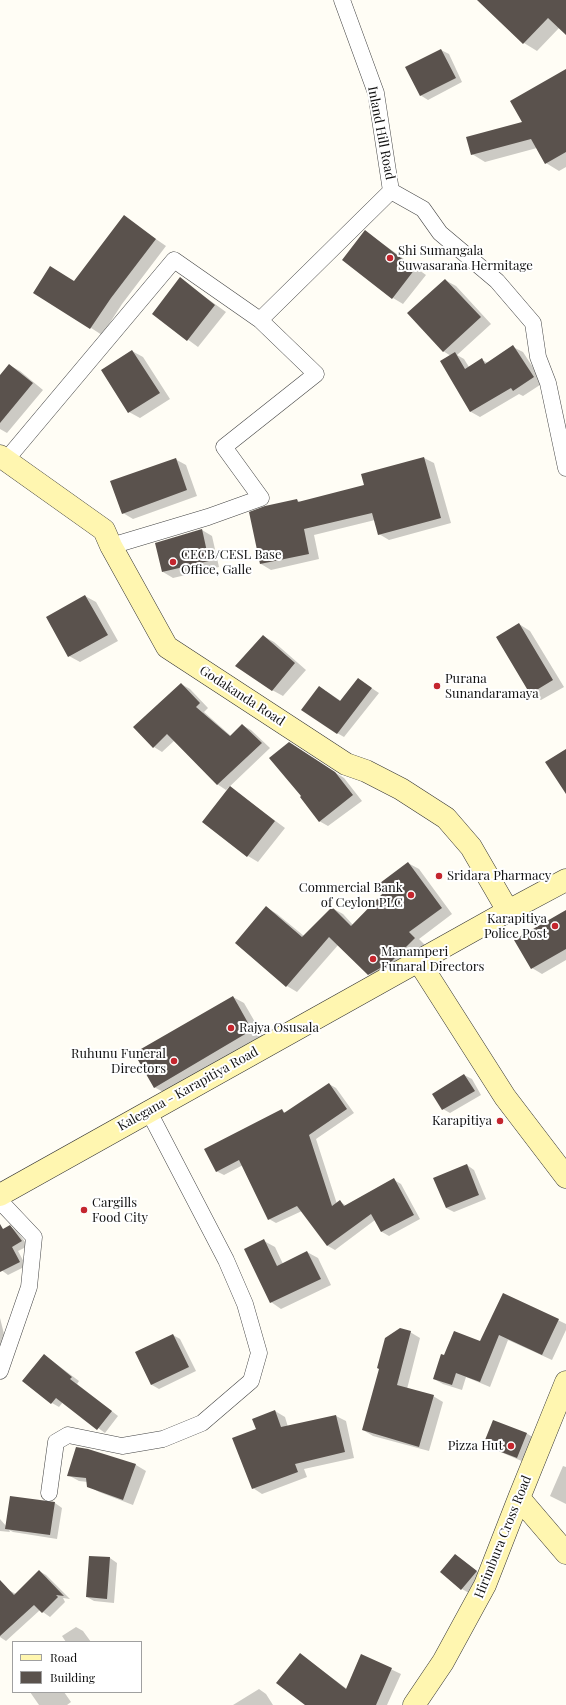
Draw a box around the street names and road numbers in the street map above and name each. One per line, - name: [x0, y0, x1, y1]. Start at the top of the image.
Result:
- street label: Inland Hill Road: [364, 85, 398, 181]
- street label: Godakanda Road: [196, 663, 288, 729]
- street label: Kalegana - Karapitiya Road: [115, 1044, 261, 1134]
- street label: Hirimbura Cross Road: [471, 1473, 535, 1601]

